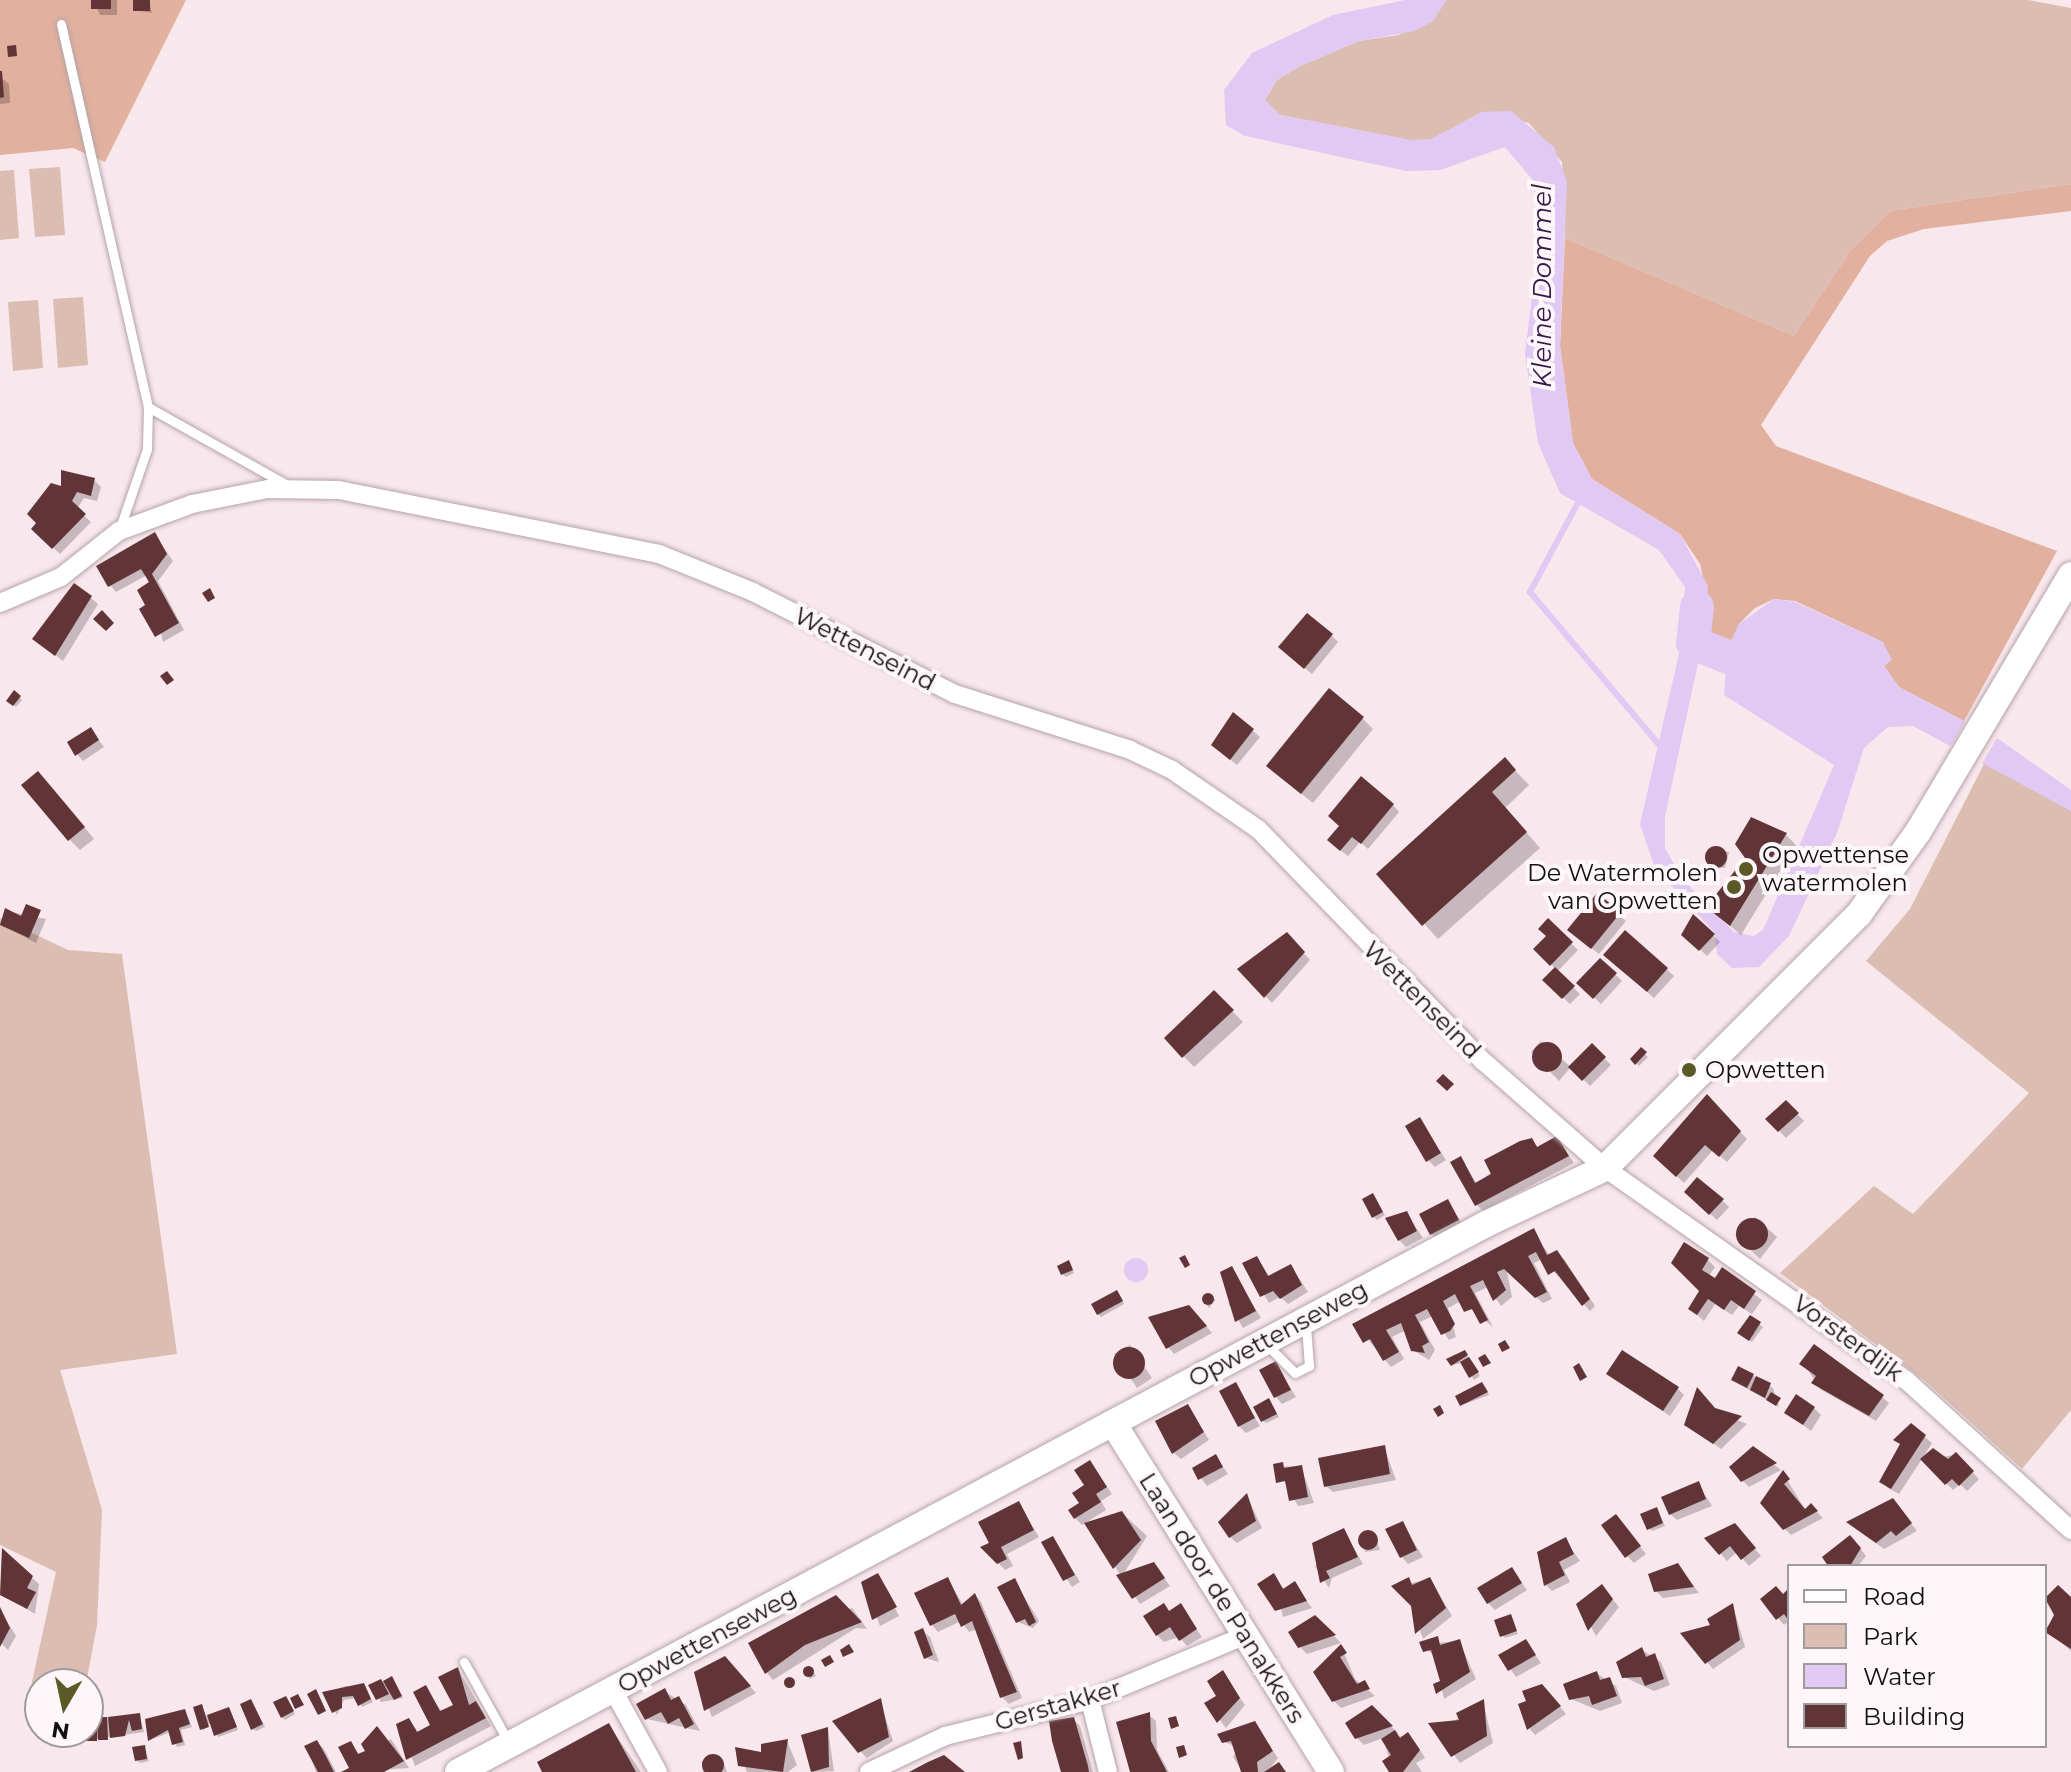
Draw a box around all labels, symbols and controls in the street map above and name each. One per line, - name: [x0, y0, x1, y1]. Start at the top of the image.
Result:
- water label: Kleine Dommel: [1527, 184, 1559, 388]
- street label: Wettenseind: [790, 601, 940, 697]
- place label: Opwettense watermolen: [1762, 841, 1909, 897]
- place label: De Watermolen van Opwetten: [1527, 859, 1718, 915]
- marker: Opwettense watermolen: [1737, 860, 1755, 878]
- marker: De Watermolen van Opwetten: [1725, 878, 1743, 896]
- street label: Wettenseind: [1357, 935, 1487, 1065]
- place label: Opwetten: [1705, 1056, 1826, 1084]
- marker: Opwetten: [1680, 1061, 1698, 1079]
- street label: Opwettenseweg: [1184, 1275, 1372, 1393]
- street label: Vorsterdijk: [1788, 1289, 1908, 1387]
- street label: Laan door de Panakkers: [1133, 1468, 1311, 1728]
- legend: [1787, 1564, 2047, 1748]
- street label: Opwettenseweg: [613, 1581, 801, 1699]
- text: Road: [1863, 1582, 1926, 1611]
- text: Park: [1863, 1622, 1918, 1651]
- text: Water: [1863, 1662, 1936, 1691]
- north arrow: [24, 1668, 104, 1748]
- street label: Gerstakker: [992, 1673, 1124, 1737]
- text: Building: [1863, 1702, 1966, 1731]
- text: N: [50, 1715, 71, 1745]

